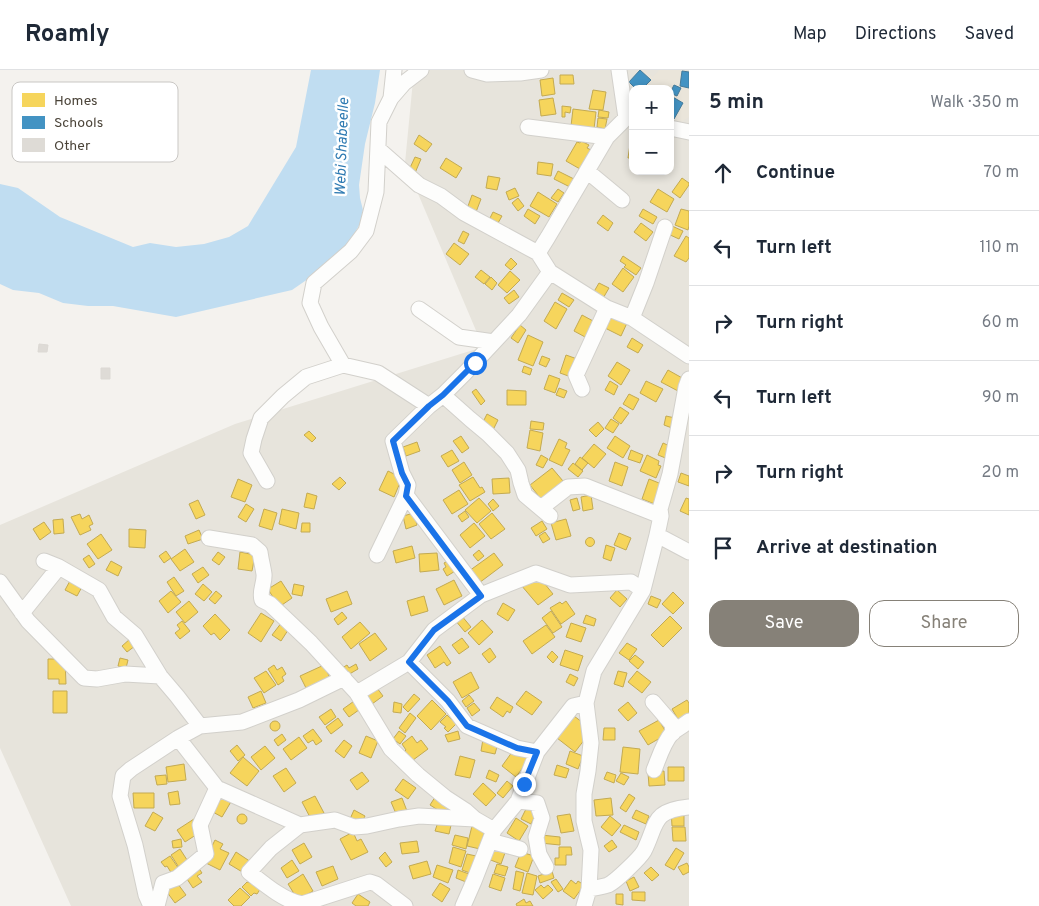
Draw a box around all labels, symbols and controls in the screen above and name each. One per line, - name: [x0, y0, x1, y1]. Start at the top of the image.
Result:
- text: Roamly: [25, 20, 110, 50]
- text: Map: [793, 23, 827, 46]
- text: Directions: [855, 23, 937, 46]
- text: Saved: [965, 23, 1014, 46]
- legend: [12, 82, 178, 162]
- map controls: [629, 85, 674, 175]
- button: +: [629, 85, 674, 130]
- text: 5 min: [709, 89, 764, 116]
- text: Homes: [54, 93, 98, 110]
- text: Walk · 350 m: [930, 93, 1019, 113]
- water label: Webi Shabeelle: [332, 97, 354, 196]
- text: Schools: [54, 115, 103, 132]
- button: −: [629, 130, 674, 175]
- text: Other: [54, 138, 91, 155]
- icon: ahead: [709, 159, 737, 187]
- text: Continue: [756, 161, 835, 185]
- text: 70 m: [984, 163, 1019, 183]
- icon: left: [709, 234, 737, 262]
- text: Turn left: [756, 236, 832, 260]
- text: 110 m: [979, 238, 1019, 258]
- icon: right: [709, 309, 737, 337]
- text: Turn right: [756, 311, 844, 335]
- text: 60 m: [982, 313, 1019, 333]
- route start: [464, 352, 487, 375]
- icon: left: [709, 384, 737, 412]
- text: Turn left: [756, 386, 832, 410]
- text: 90 m: [982, 388, 1019, 408]
- icon: right: [709, 459, 737, 487]
- text: Turn right: [756, 461, 844, 485]
- text: 20 m: [982, 463, 1019, 483]
- icon: arrive: [709, 534, 737, 562]
- text: Arrive at destination: [756, 536, 937, 560]
- button: Save: [709, 600, 859, 647]
- button: Share: [869, 600, 1019, 647]
- route end: [513, 773, 536, 796]

